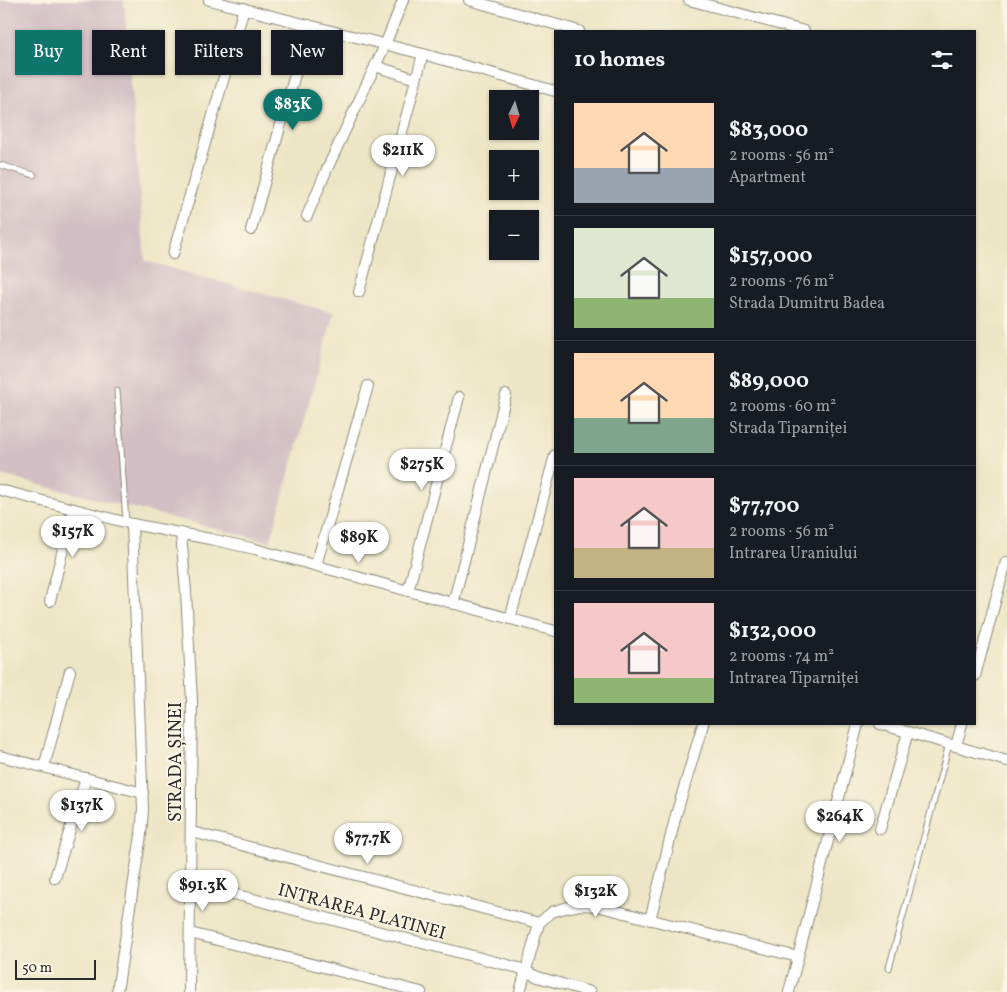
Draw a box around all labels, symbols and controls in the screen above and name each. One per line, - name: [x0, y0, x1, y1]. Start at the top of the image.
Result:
- chip: Buy: [15, 30, 82, 75]
- chip: Rent: [92, 30, 165, 75]
- chip: Filters: [175, 30, 261, 75]
- chip: New: [271, 30, 343, 75]
- text: 10 homes: [574, 46, 665, 75]
- icon: filters: [928, 46, 956, 74]
- pin: $83K: [263, 88, 323, 131]
- north arrow: [489, 90, 539, 140]
- map controls: [489, 90, 539, 260]
- text: $83K: [274, 94, 312, 116]
- text: $83,000: [729, 116, 808, 145]
- icon: home: [614, 123, 674, 183]
- pin: $211K: [368, 134, 438, 177]
- text: $211K: [382, 140, 424, 162]
- text: 2 rooms · 56 m²: [729, 145, 834, 167]
- button: +: [489, 150, 539, 200]
- text: Apartment: [729, 167, 806, 189]
- button: −: [489, 210, 539, 260]
- text: $157,000: [729, 242, 812, 271]
- icon: home: [614, 248, 674, 308]
- text: 2 rooms · 76 m²: [729, 271, 834, 293]
- text: Strada Dumitru Badea: [729, 293, 885, 315]
- text: $89,000: [729, 367, 809, 396]
- icon: home: [614, 373, 674, 433]
- text: 2 rooms · 60 m²: [729, 396, 836, 418]
- text: Strada Tiparniței: [729, 418, 847, 440]
- pin: $275K: [387, 448, 457, 491]
- text: $275K: [400, 454, 444, 476]
- text: $77,700: [729, 492, 800, 521]
- icon: home: [614, 498, 674, 558]
- pin: $157K: [38, 516, 108, 558]
- text: $157K: [52, 521, 94, 543]
- text: 2 rooms · 56 m²: [729, 521, 834, 543]
- pin: $89K: [329, 522, 389, 564]
- text: $89K: [340, 527, 378, 549]
- text: Intrarea Uraniului: [729, 543, 857, 565]
- text: $132,000: [729, 617, 816, 646]
- icon: home: [614, 623, 674, 683]
- text: 2 rooms · 74 m²: [729, 646, 834, 668]
- text: Intrarea Tiparniței: [729, 668, 859, 690]
- street label: STRADA ȘINEI: [164, 702, 189, 822]
- pin: $137K: [47, 790, 117, 832]
- text: $137K: [61, 795, 103, 817]
- pin: $264K: [805, 800, 875, 843]
- text: $264K: [816, 806, 864, 828]
- pin: $77.7K: [327, 822, 409, 865]
- text: $77.7K: [345, 828, 391, 850]
- pin: $91.3K: [162, 870, 244, 912]
- text: $91.3K: [179, 875, 227, 897]
- pin: $132K: [561, 876, 631, 918]
- street label: INTRAREA PLATINEI: [275, 878, 448, 947]
- text: $132K: [574, 881, 618, 903]
- scale bar: [15, 957, 96, 980]
- text: 50 m: [22, 959, 52, 978]

